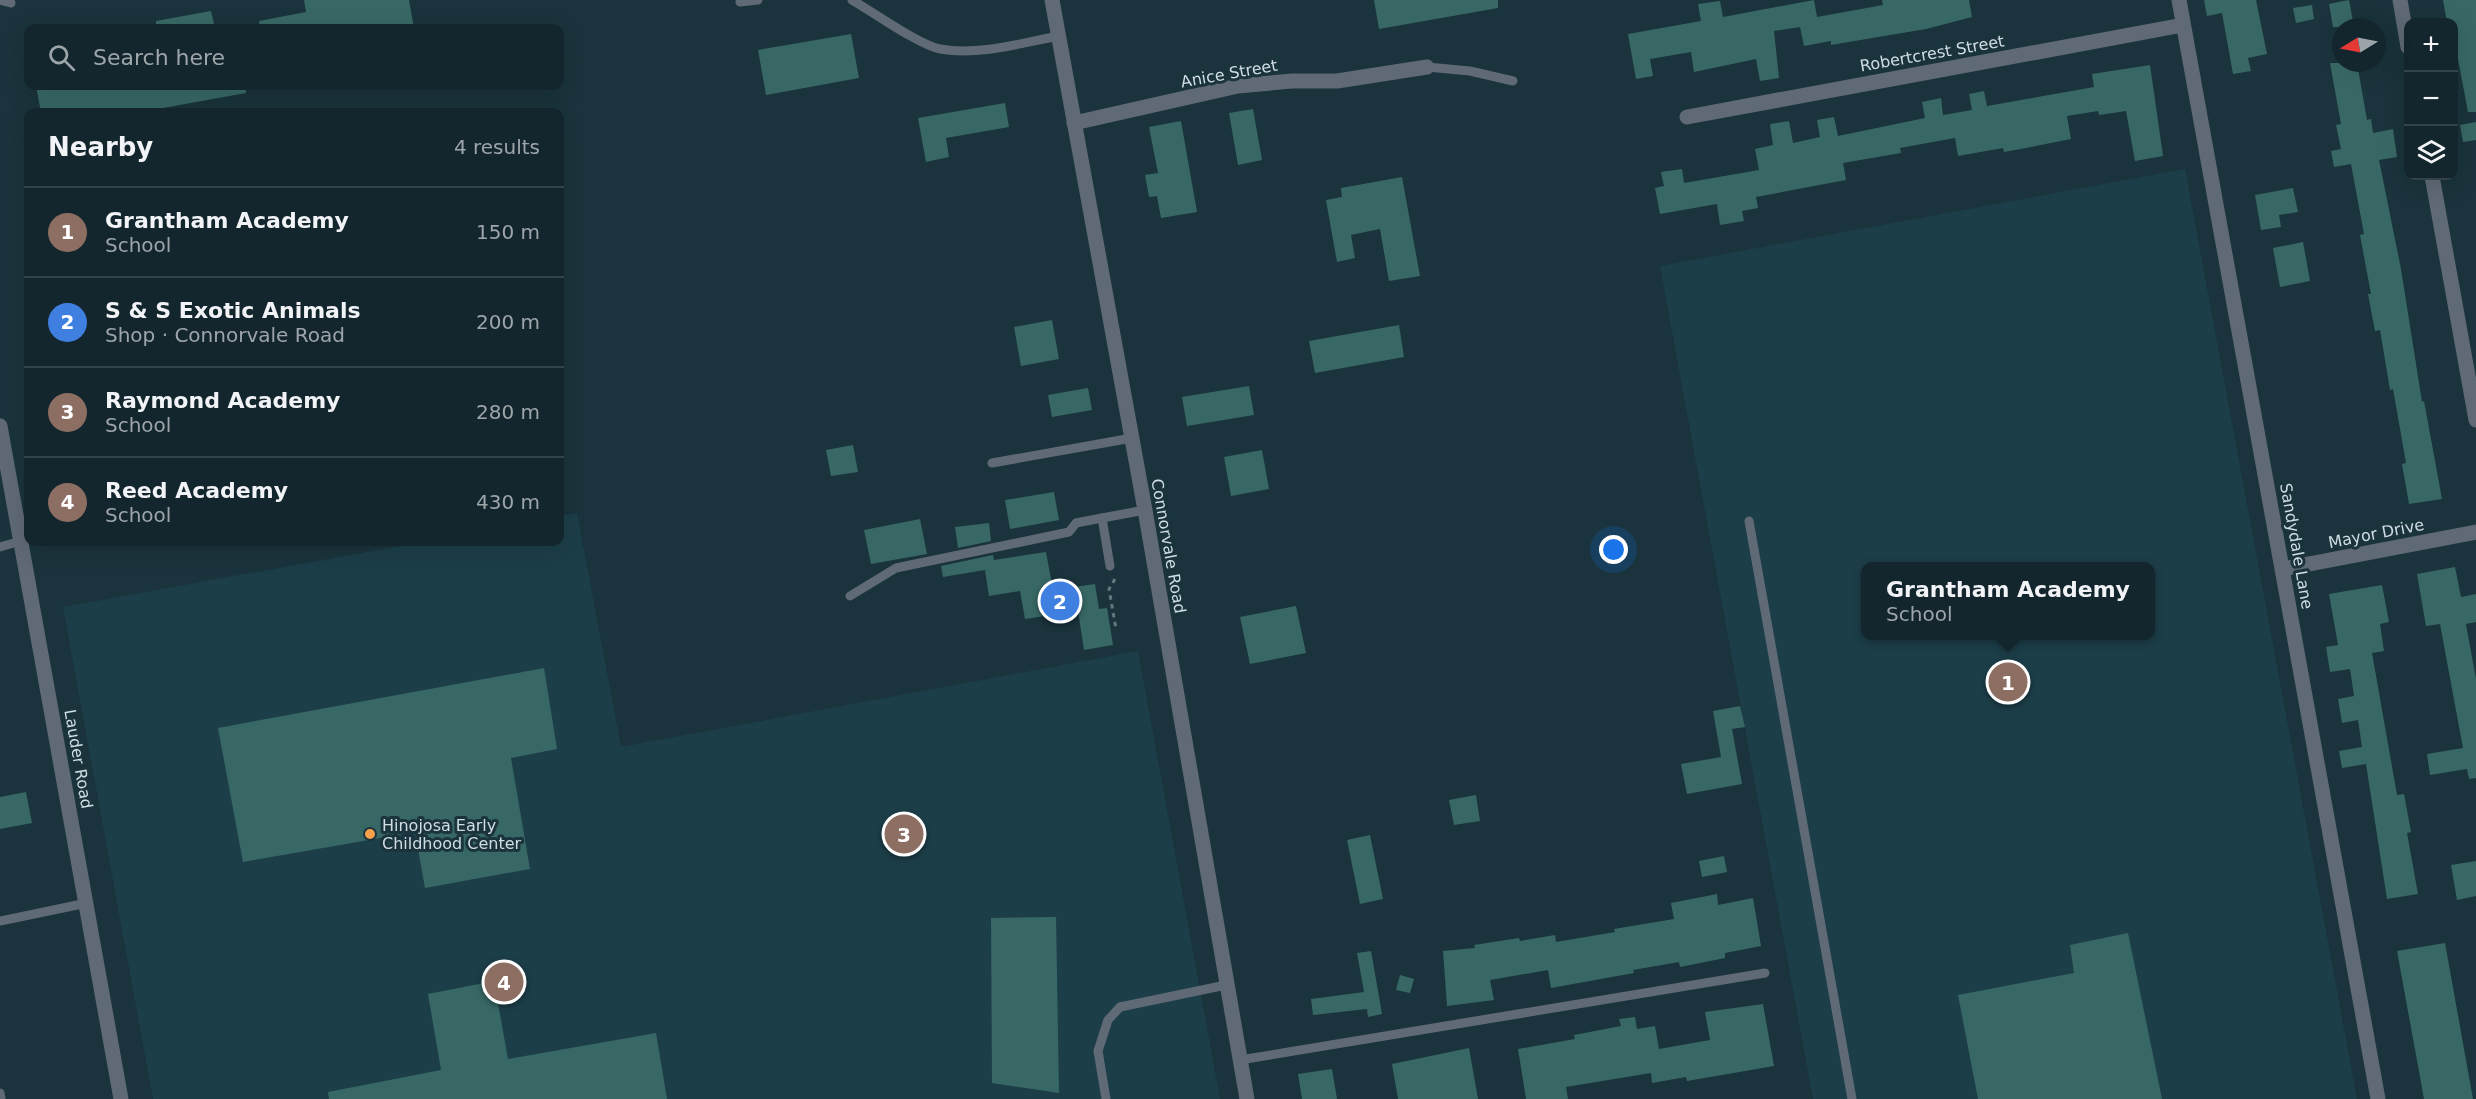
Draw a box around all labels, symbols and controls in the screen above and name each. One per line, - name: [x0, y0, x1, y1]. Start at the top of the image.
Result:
- north arrow: [2332, 18, 2386, 72]
- map controls: [2404, 18, 2458, 180]
- button: +: [2404, 18, 2458, 72]
- search box: [24, 24, 564, 90]
- street label: Robertcrest Street: [1858, 31, 2006, 76]
- icon: search: [45, 41, 78, 74]
- text: Search here: [93, 45, 225, 70]
- street label: Anice Street: [1179, 56, 1279, 91]
- button: −: [2404, 72, 2458, 126]
- button: layers: [2404, 126, 2458, 180]
- text: Nearby: [48, 132, 153, 162]
- text: 4 results: [454, 135, 540, 159]
- text: Grantham Academy: [105, 208, 349, 233]
- text: 1: [61, 220, 74, 244]
- text: 150 m: [476, 220, 540, 244]
- text: School: [105, 233, 171, 257]
- text: S & S Exotic Animals: [105, 298, 361, 323]
- text: 2: [61, 310, 74, 334]
- text: 200 m: [476, 310, 540, 334]
- text: Shop · Connorvale Road: [105, 323, 345, 347]
- text: Raymond Academy: [105, 388, 340, 413]
- text: 3: [61, 400, 74, 424]
- text: 280 m: [476, 400, 540, 424]
- text: School: [105, 413, 171, 437]
- street label: Connorvale Road: [1147, 477, 1190, 615]
- text: Reed Academy: [105, 478, 288, 503]
- street label: Sandydale Lane: [2276, 482, 2317, 611]
- text: 4: [61, 490, 74, 514]
- text: 430 m: [476, 490, 540, 514]
- text: School: [105, 503, 171, 527]
- street label: Mayor Drive: [2327, 515, 2426, 552]
- your location: [1599, 535, 1628, 564]
- popup: [1861, 562, 2155, 640]
- text: Grantham Academy: [1886, 577, 2130, 602]
- pin: 2: [1040, 578, 1080, 624]
- text: School: [1886, 602, 1952, 626]
- pin: 1: [1988, 660, 2028, 704]
- street label: Lauder Road: [60, 708, 97, 810]
- pin: 3: [884, 812, 924, 856]
- place label: Hinojosa Early Childhood Center: [382, 816, 522, 853]
- marker: Hinojosa Early Childhood Center: [363, 827, 377, 841]
- pin: 4: [484, 960, 524, 1004]

